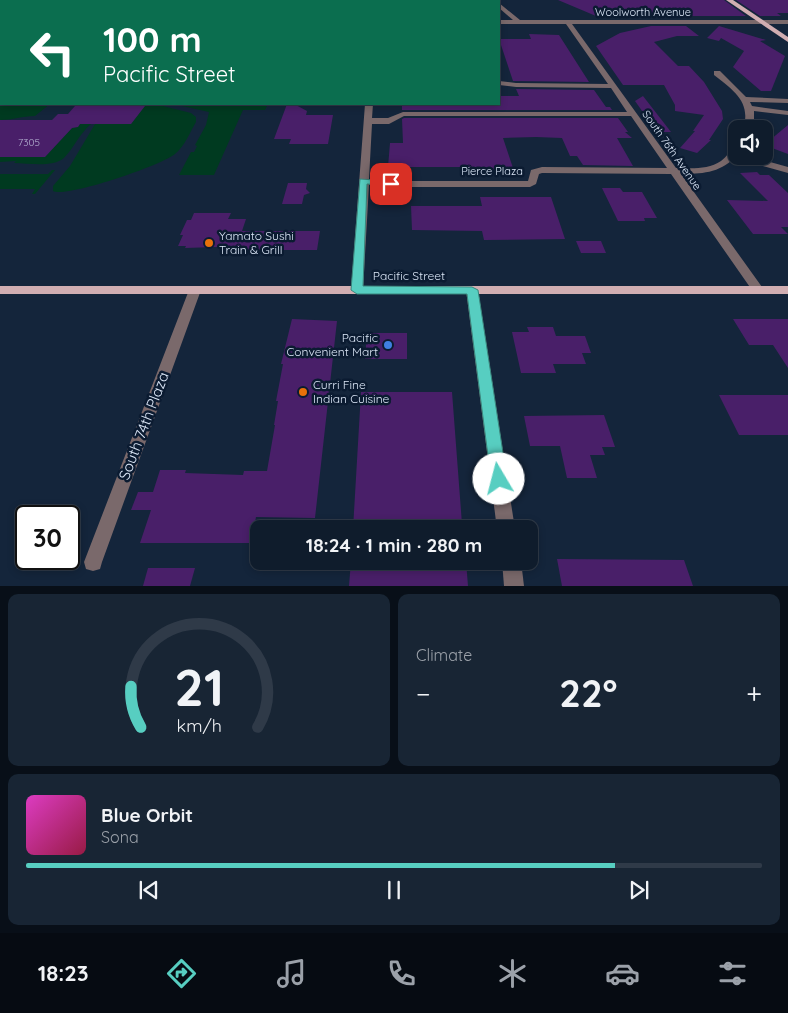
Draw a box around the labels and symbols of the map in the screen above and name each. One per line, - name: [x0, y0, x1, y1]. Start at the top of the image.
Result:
- street label: Woolworth Avenue: [595, 5, 691, 19]
- street label: South 76th Avenue: [639, 108, 705, 192]
- house number: 7305: [18, 136, 40, 149]
- pin: [370, 163, 412, 205]
- street label: Pierce Plaza: [461, 164, 523, 178]
- place label: Yamato Sushi Train & Grill: [219, 228, 294, 257]
- marker: Yamato Sushi Train & Grill: [203, 237, 215, 249]
- street label: Pacific Street: [373, 268, 445, 283]
- place label: Pacific Convenient Mart: [287, 330, 378, 359]
- marker: Pacific Convenient Mart: [382, 339, 394, 351]
- street label: South 74th Plaza: [114, 369, 173, 483]
- place label: Curri Fine Indian Cuisine: [313, 377, 390, 406]
- marker: Curri Fine Indian Cuisine: [297, 386, 309, 398]
- position arrow: [472, 452, 524, 504]
- speed limit sign: 30: [15, 505, 80, 570]

